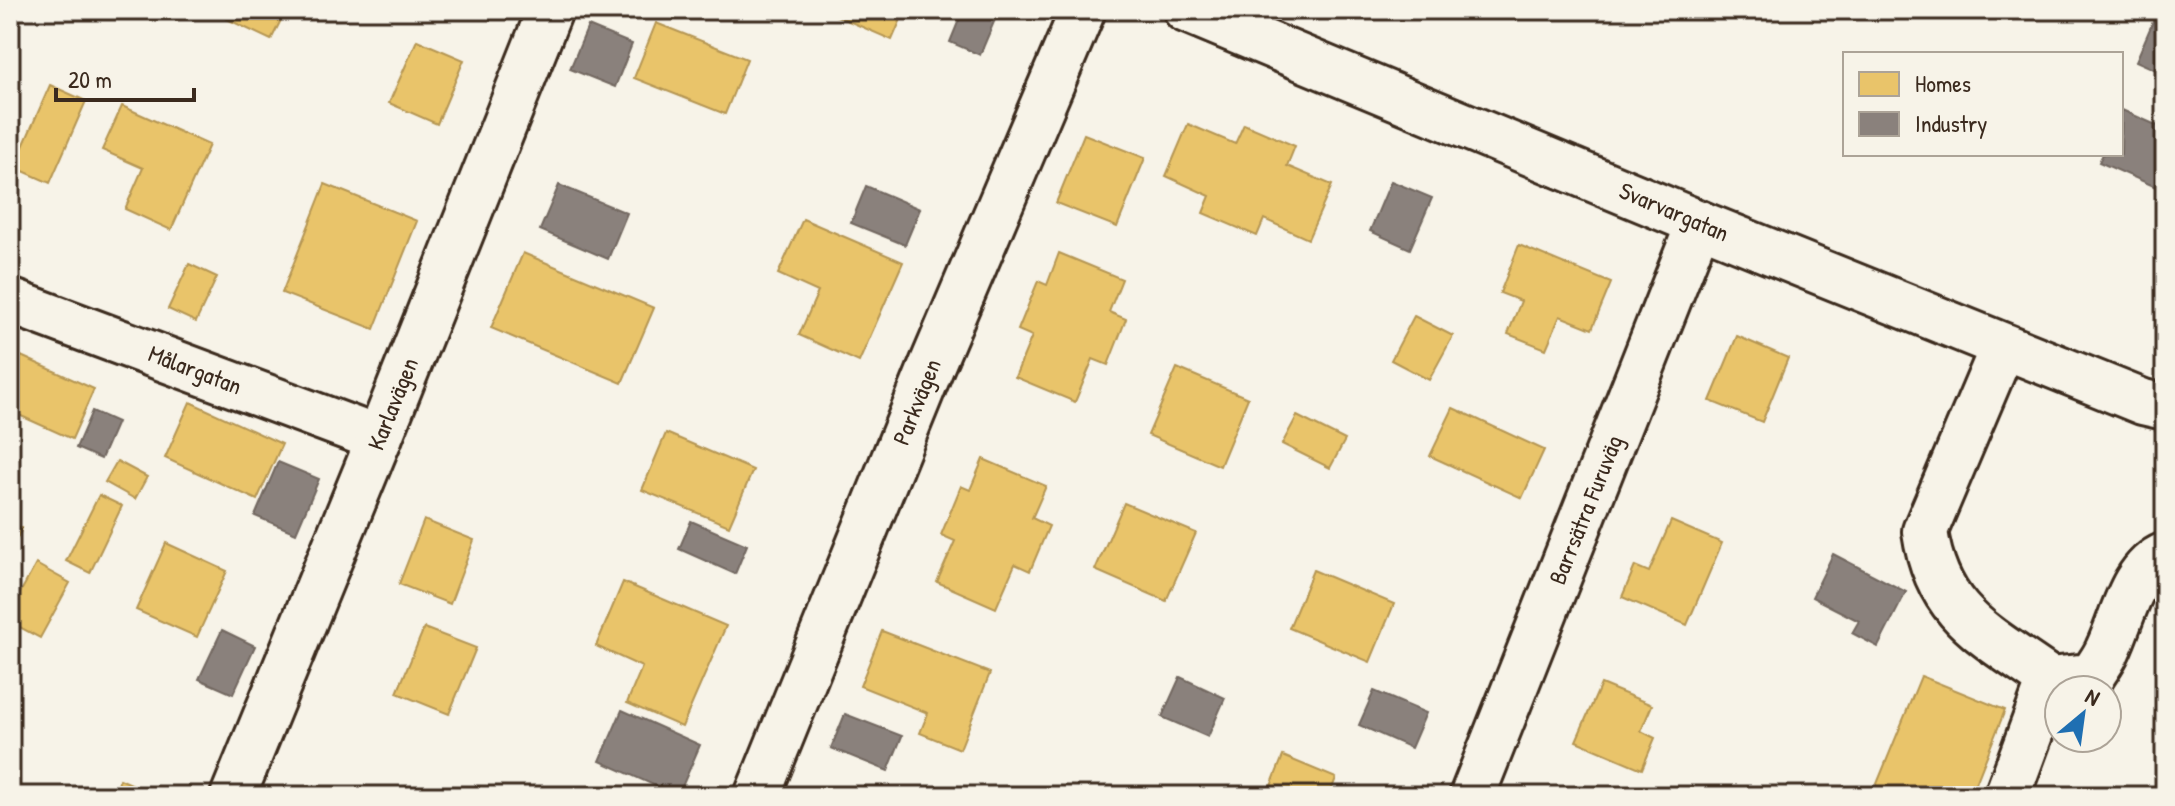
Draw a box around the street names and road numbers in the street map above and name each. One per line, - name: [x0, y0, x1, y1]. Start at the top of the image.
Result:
- street label: Svarvargatan: [1615, 174, 1734, 248]
- street label: Målargatan: [144, 337, 247, 401]
- street label: Karlavägen: [359, 353, 425, 455]
- street label: Parkvägen: [884, 354, 948, 449]
- street label: Barrsätra Furuväg: [1541, 430, 1630, 589]

